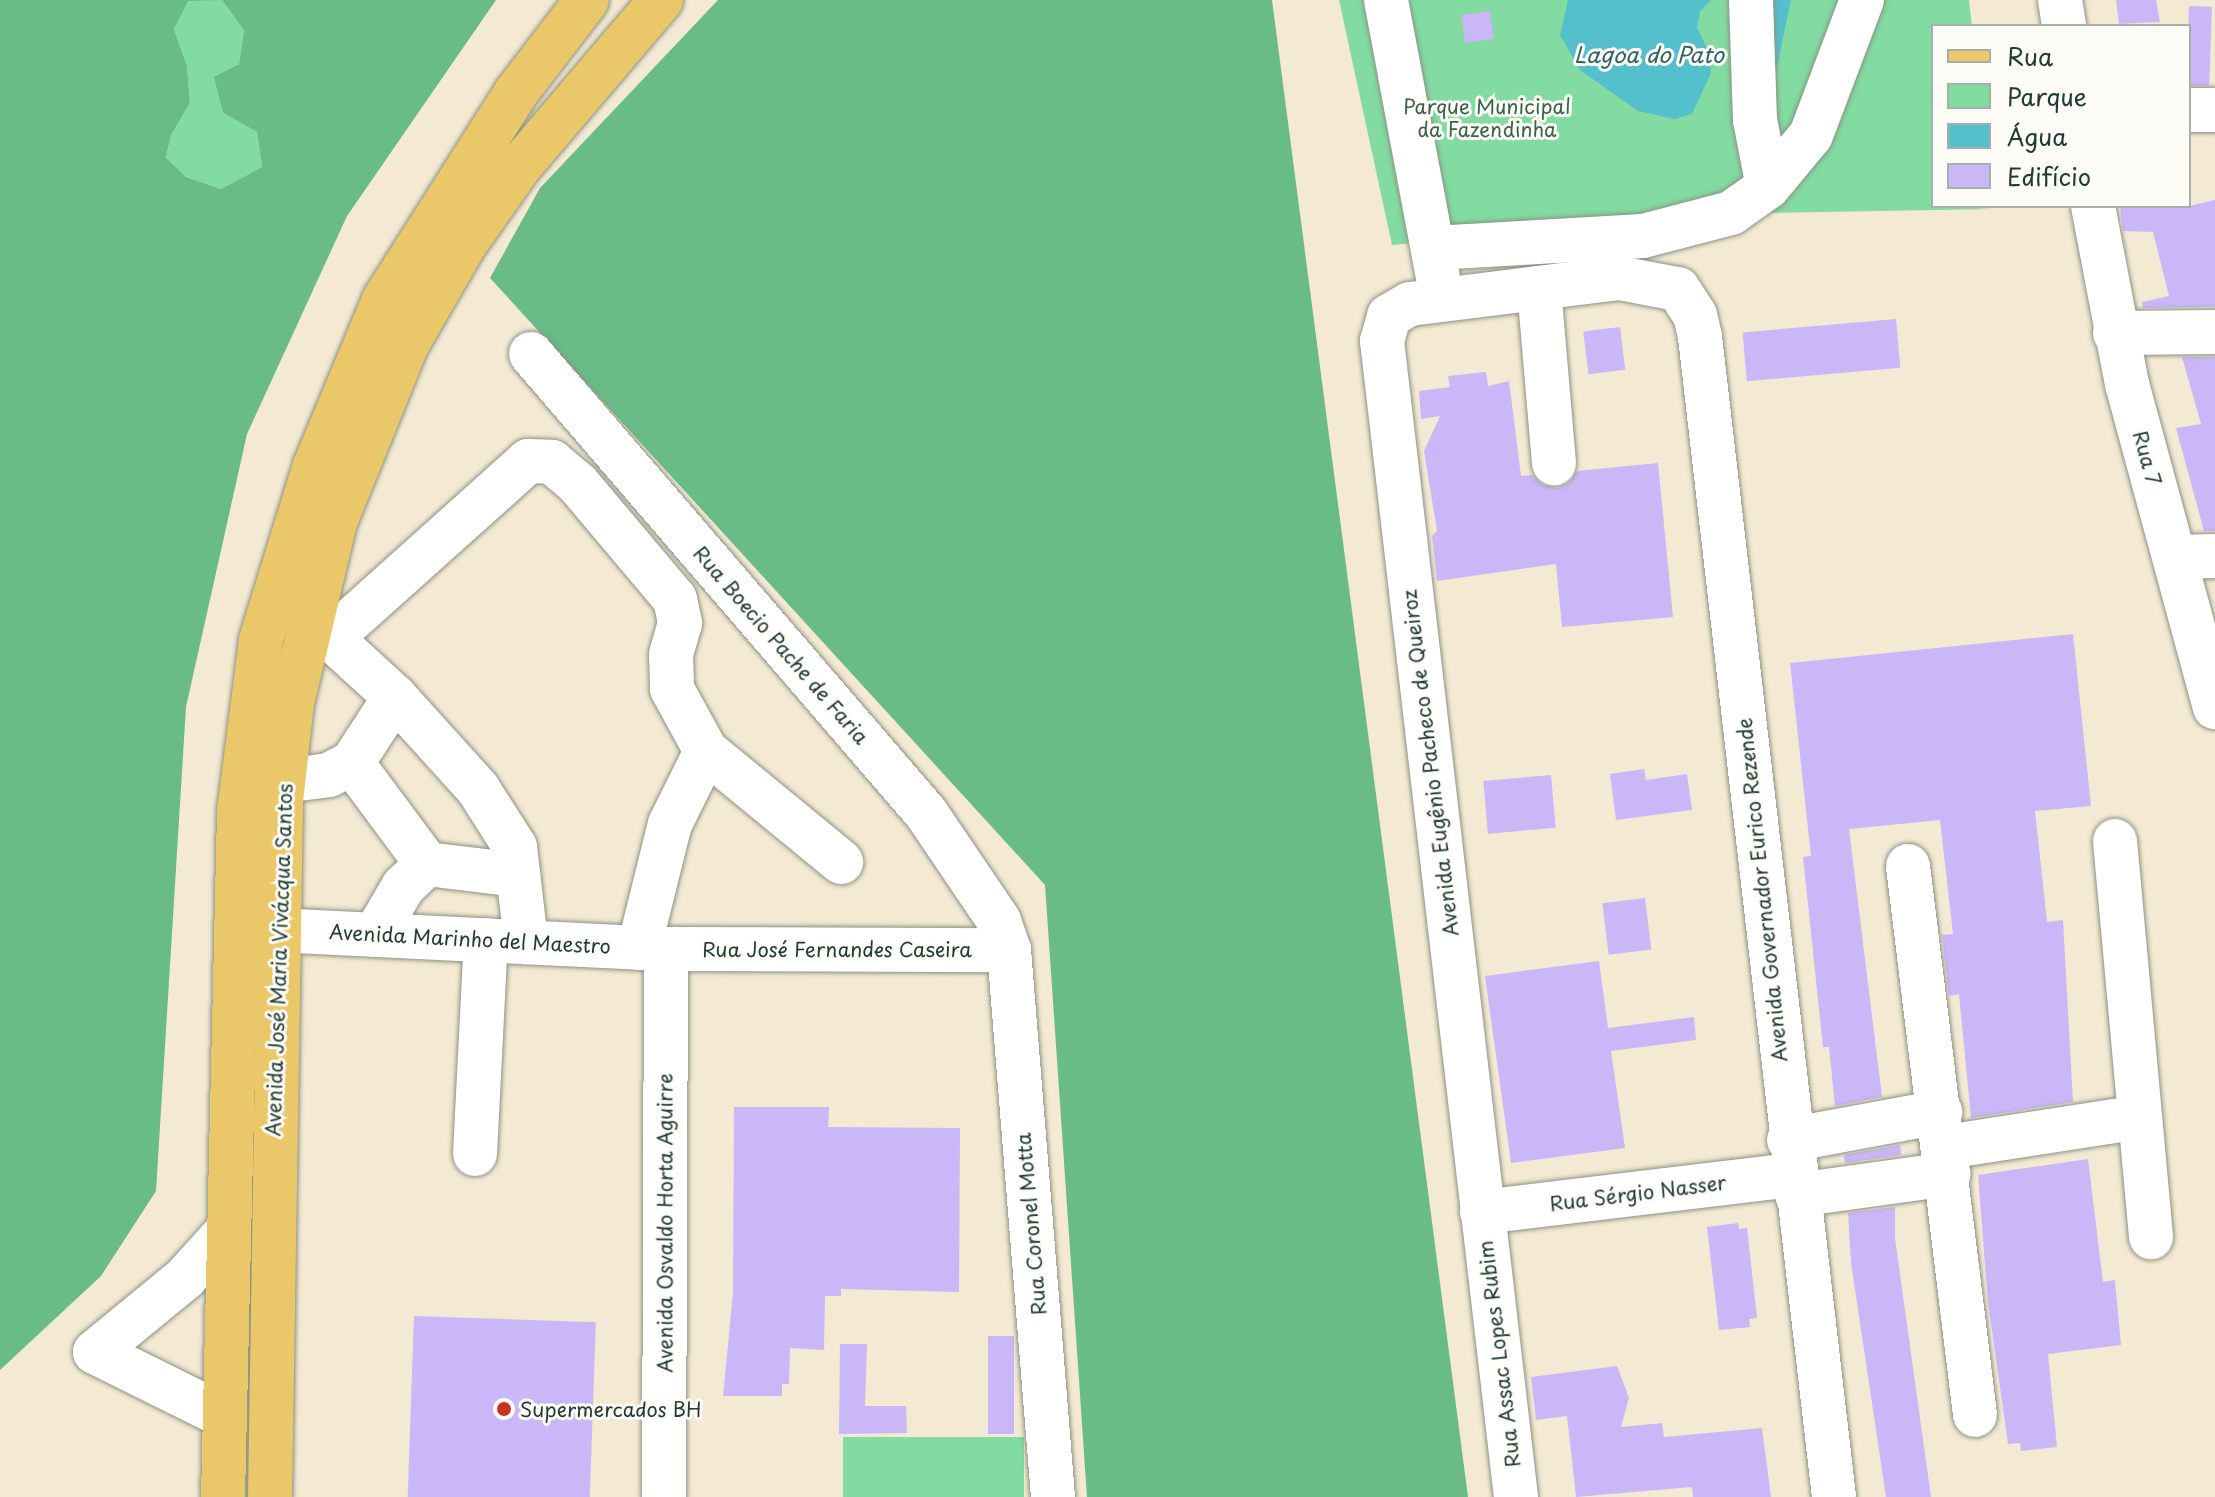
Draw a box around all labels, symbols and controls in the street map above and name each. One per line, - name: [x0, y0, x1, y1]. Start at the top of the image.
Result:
- legend: [1931, 24, 2191, 208]
- text: Rua: [2007, 38, 2053, 74]
- water label: Lagoa do Pato: [1574, 41, 1724, 67]
- text: Parque: [2007, 78, 2087, 114]
- park label: Parque Municipal da Fazendinha: [1403, 94, 1571, 141]
- text: Água: [2007, 118, 2067, 154]
- text: Edifício: [2007, 158, 2091, 194]
- street label: Rua 7: [2128, 428, 2166, 488]
- street label: Rua Boecio Pache de Faria: [688, 541, 874, 749]
- street label: Avenida Eugênio Pacheco de Queiroz: [1397, 589, 1463, 937]
- street label: Avenida Governador Eurico Rezende: [1732, 716, 1792, 1064]
- street label: Avenida José Maria Vivácqua Santos: [261, 783, 297, 1137]
- street label: Avenida Marinho del Maestro: [329, 920, 611, 958]
- street label: Rua José Fernandes Caseira: [701, 937, 973, 961]
- street label: Avenida Osvaldo Horta Aguirre: [653, 1073, 677, 1373]
- street label: Rua Coronel Motta: [1011, 1131, 1051, 1317]
- street label: Rua Sérgio Nasser: [1548, 1170, 1728, 1216]
- street label: Rua Assac Lopes Rubim: [1473, 1240, 1525, 1468]
- place label: Supermercados BH: [520, 1397, 702, 1421]
- marker: Supermercados BH: [495, 1400, 513, 1418]

